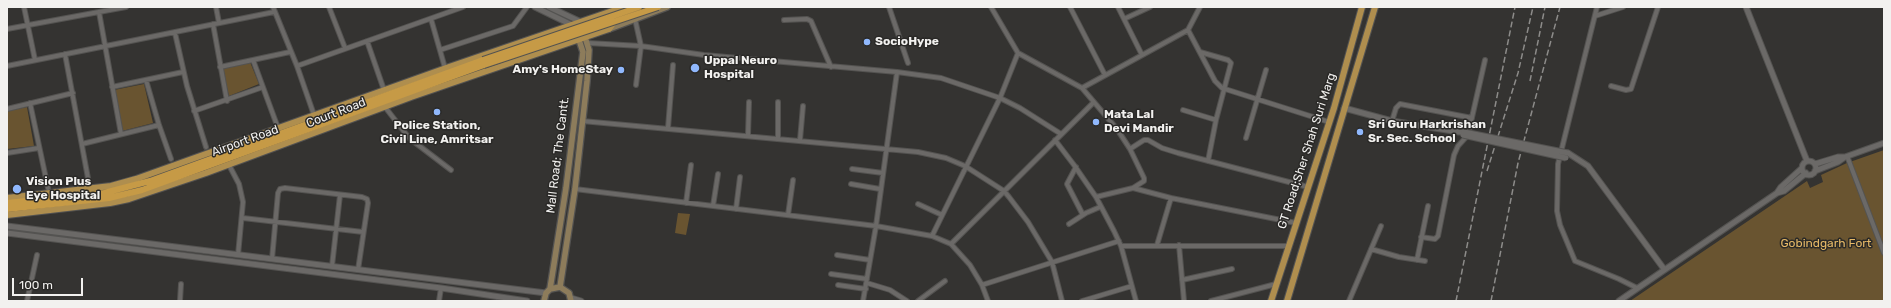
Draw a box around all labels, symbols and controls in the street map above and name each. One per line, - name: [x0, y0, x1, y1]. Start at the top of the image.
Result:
- place label: SocioHype: [875, 35, 939, 49]
- marker: SocioHype: [862, 37, 872, 47]
- place label: Uppal Neuro Hospital: [704, 54, 777, 82]
- marker: Uppal Neuro Hospital: [689, 62, 701, 74]
- place label: Amy's HomeStay: [513, 63, 613, 77]
- marker: Amy's HomeStay: [616, 65, 626, 75]
- street label: GT Road;Sher Shah Suri Marg: [1275, 71, 1339, 231]
- street label: Court Road: [304, 95, 368, 131]
- street label: Mall Road; The Cantt.: [544, 96, 572, 214]
- marker: Police Station, Civil Line, Amritsar: [432, 107, 442, 117]
- place label: Mata Lal Devi Mandir: [1104, 108, 1174, 136]
- marker: Mata Lal Devi Mandir: [1091, 117, 1101, 127]
- place label: Sri Guru Harkrishan Sr. Sec. School: [1368, 118, 1486, 146]
- place label: Police Station, Civil Line, Amritsar: [381, 119, 493, 147]
- street label: Airport Road: [210, 122, 280, 160]
- marker: Sri Guru Harkrishan Sr. Sec. School: [1355, 127, 1365, 137]
- place label: Vision Plus Eye Hospital: [26, 175, 100, 203]
- marker: Vision Plus Eye Hospital: [11, 183, 23, 195]
- park label: Gobindgarh Fort: [1780, 237, 1872, 251]
- scale bar: [14, 270, 85, 296]
- text: 100 m: [19, 278, 53, 292]

